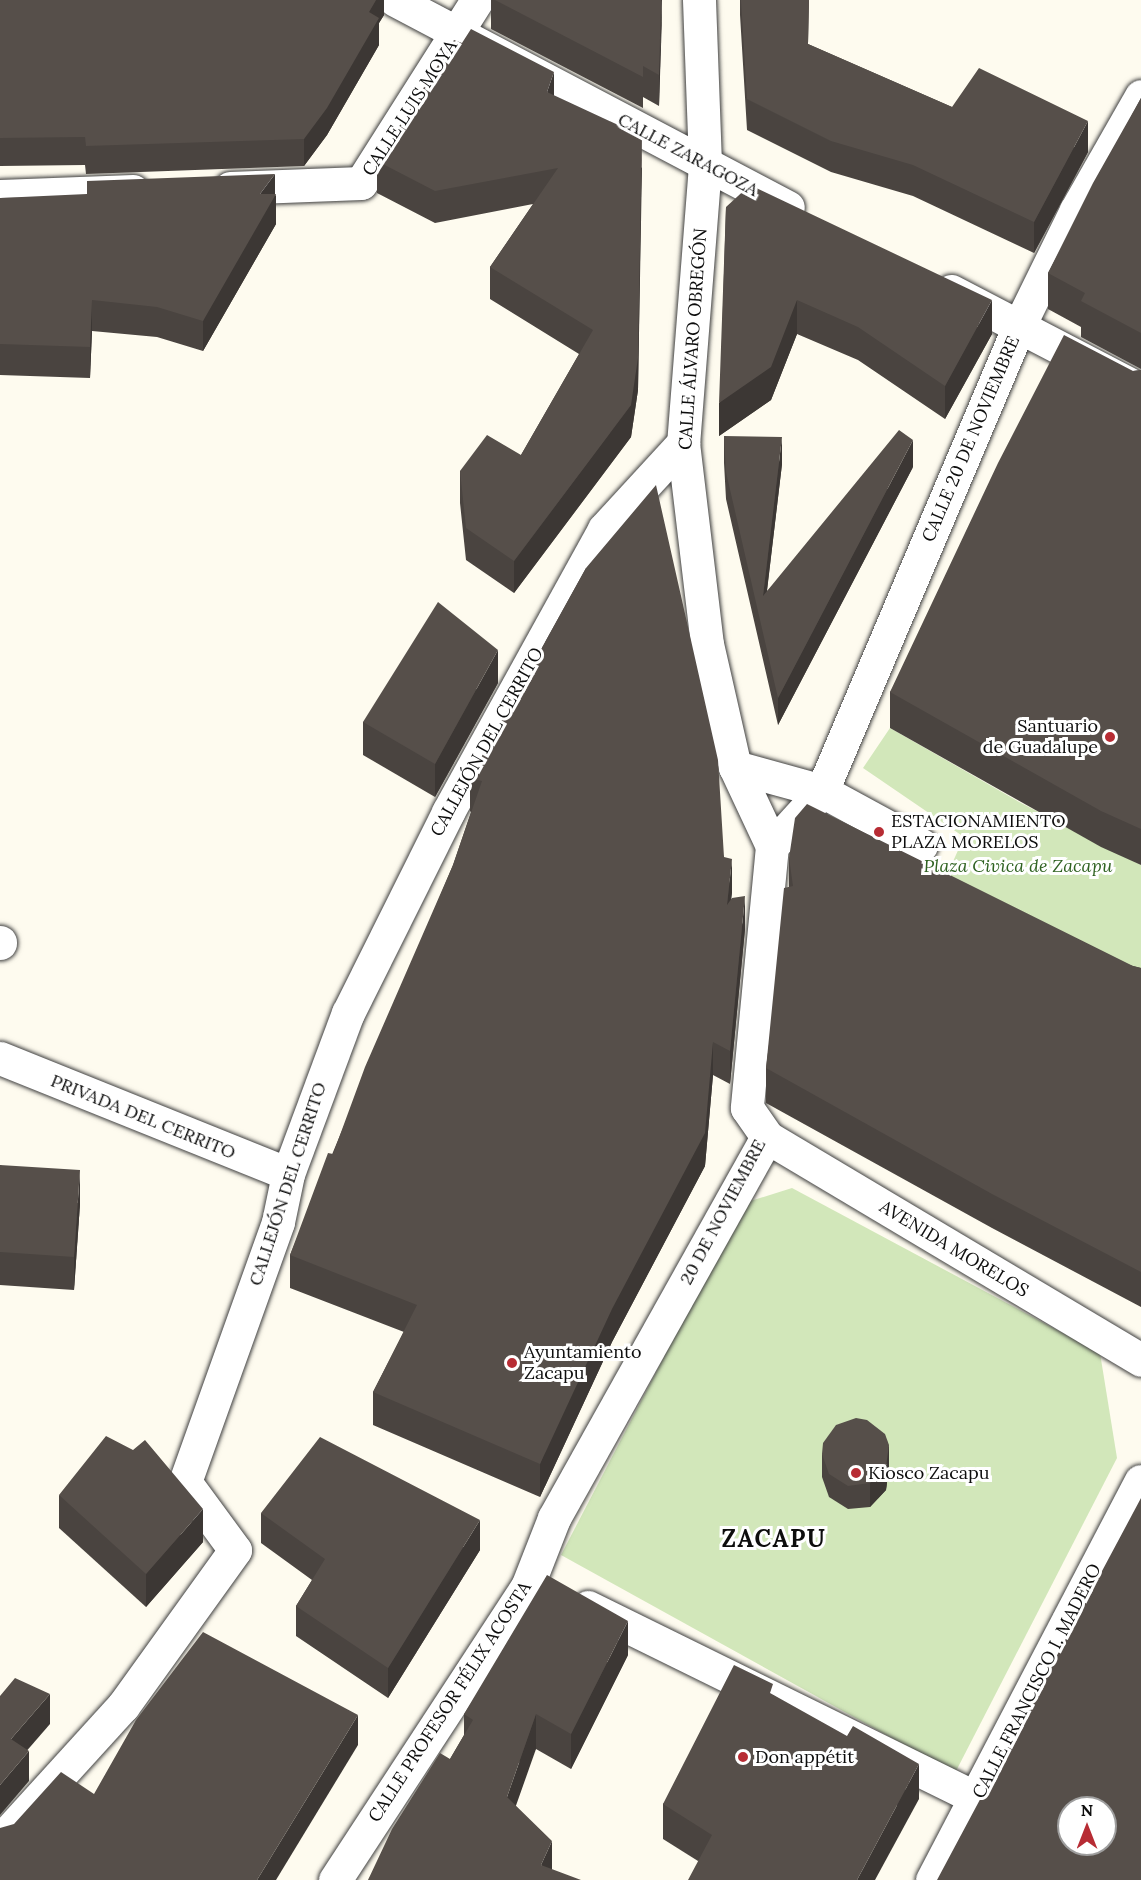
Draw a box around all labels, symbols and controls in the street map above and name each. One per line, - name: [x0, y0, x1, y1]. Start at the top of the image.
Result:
- street label: CALLE LUIS MOYA: [358, 36, 462, 180]
- street label: CALLE ZARAGOZA: [614, 109, 762, 201]
- street label: CALLE ÁLVARO OBREGÓN: [674, 227, 712, 451]
- street label: CALLE 20 DE NOVIEMBRE: [918, 333, 1024, 545]
- street label: CALLEJÓN DEL CERRITO: [426, 644, 548, 840]
- place label: Santuario de Guadalupe: [983, 716, 1098, 758]
- marker: Santuario de Guadalupe: [1103, 730, 1117, 744]
- place label: ESTACIONAMIENTO PLAZA MORELOS: [891, 811, 1066, 854]
- marker: ESTACIONAMIENTO PLAZA MORELOS: [872, 825, 886, 839]
- park label: Plaza Civica de Zacapu: [924, 855, 1112, 877]
- street label: PRIVADA DEL CERRITO: [47, 1070, 239, 1164]
- street label: CALLEJÓN DEL CERRITO: [245, 1080, 331, 1288]
- street label: 20 DE NOVIEMBRE: [676, 1136, 770, 1288]
- street label: AVENIDA MORELOS: [876, 1196, 1032, 1302]
- place label: Ayuntamiento Zacapu: [524, 1342, 641, 1384]
- marker: Ayuntamiento Zacapu: [505, 1356, 519, 1370]
- place label: Kiosco Zacapu: [868, 1462, 990, 1484]
- marker: Kiosco Zacapu: [849, 1466, 863, 1480]
- district label: ZACAPU: [722, 1525, 826, 1553]
- street label: CALLE FRANCISCO I. MADERO: [968, 1560, 1106, 1802]
- street label: CALLE PROFESOR FÉLIX ACOSTA: [364, 1578, 536, 1826]
- place label: Don appétit: [755, 1746, 854, 1768]
- marker: Don appétit: [736, 1750, 750, 1764]
- north arrow: [1057, 1796, 1117, 1856]
- text: N: [1081, 1800, 1093, 1820]

